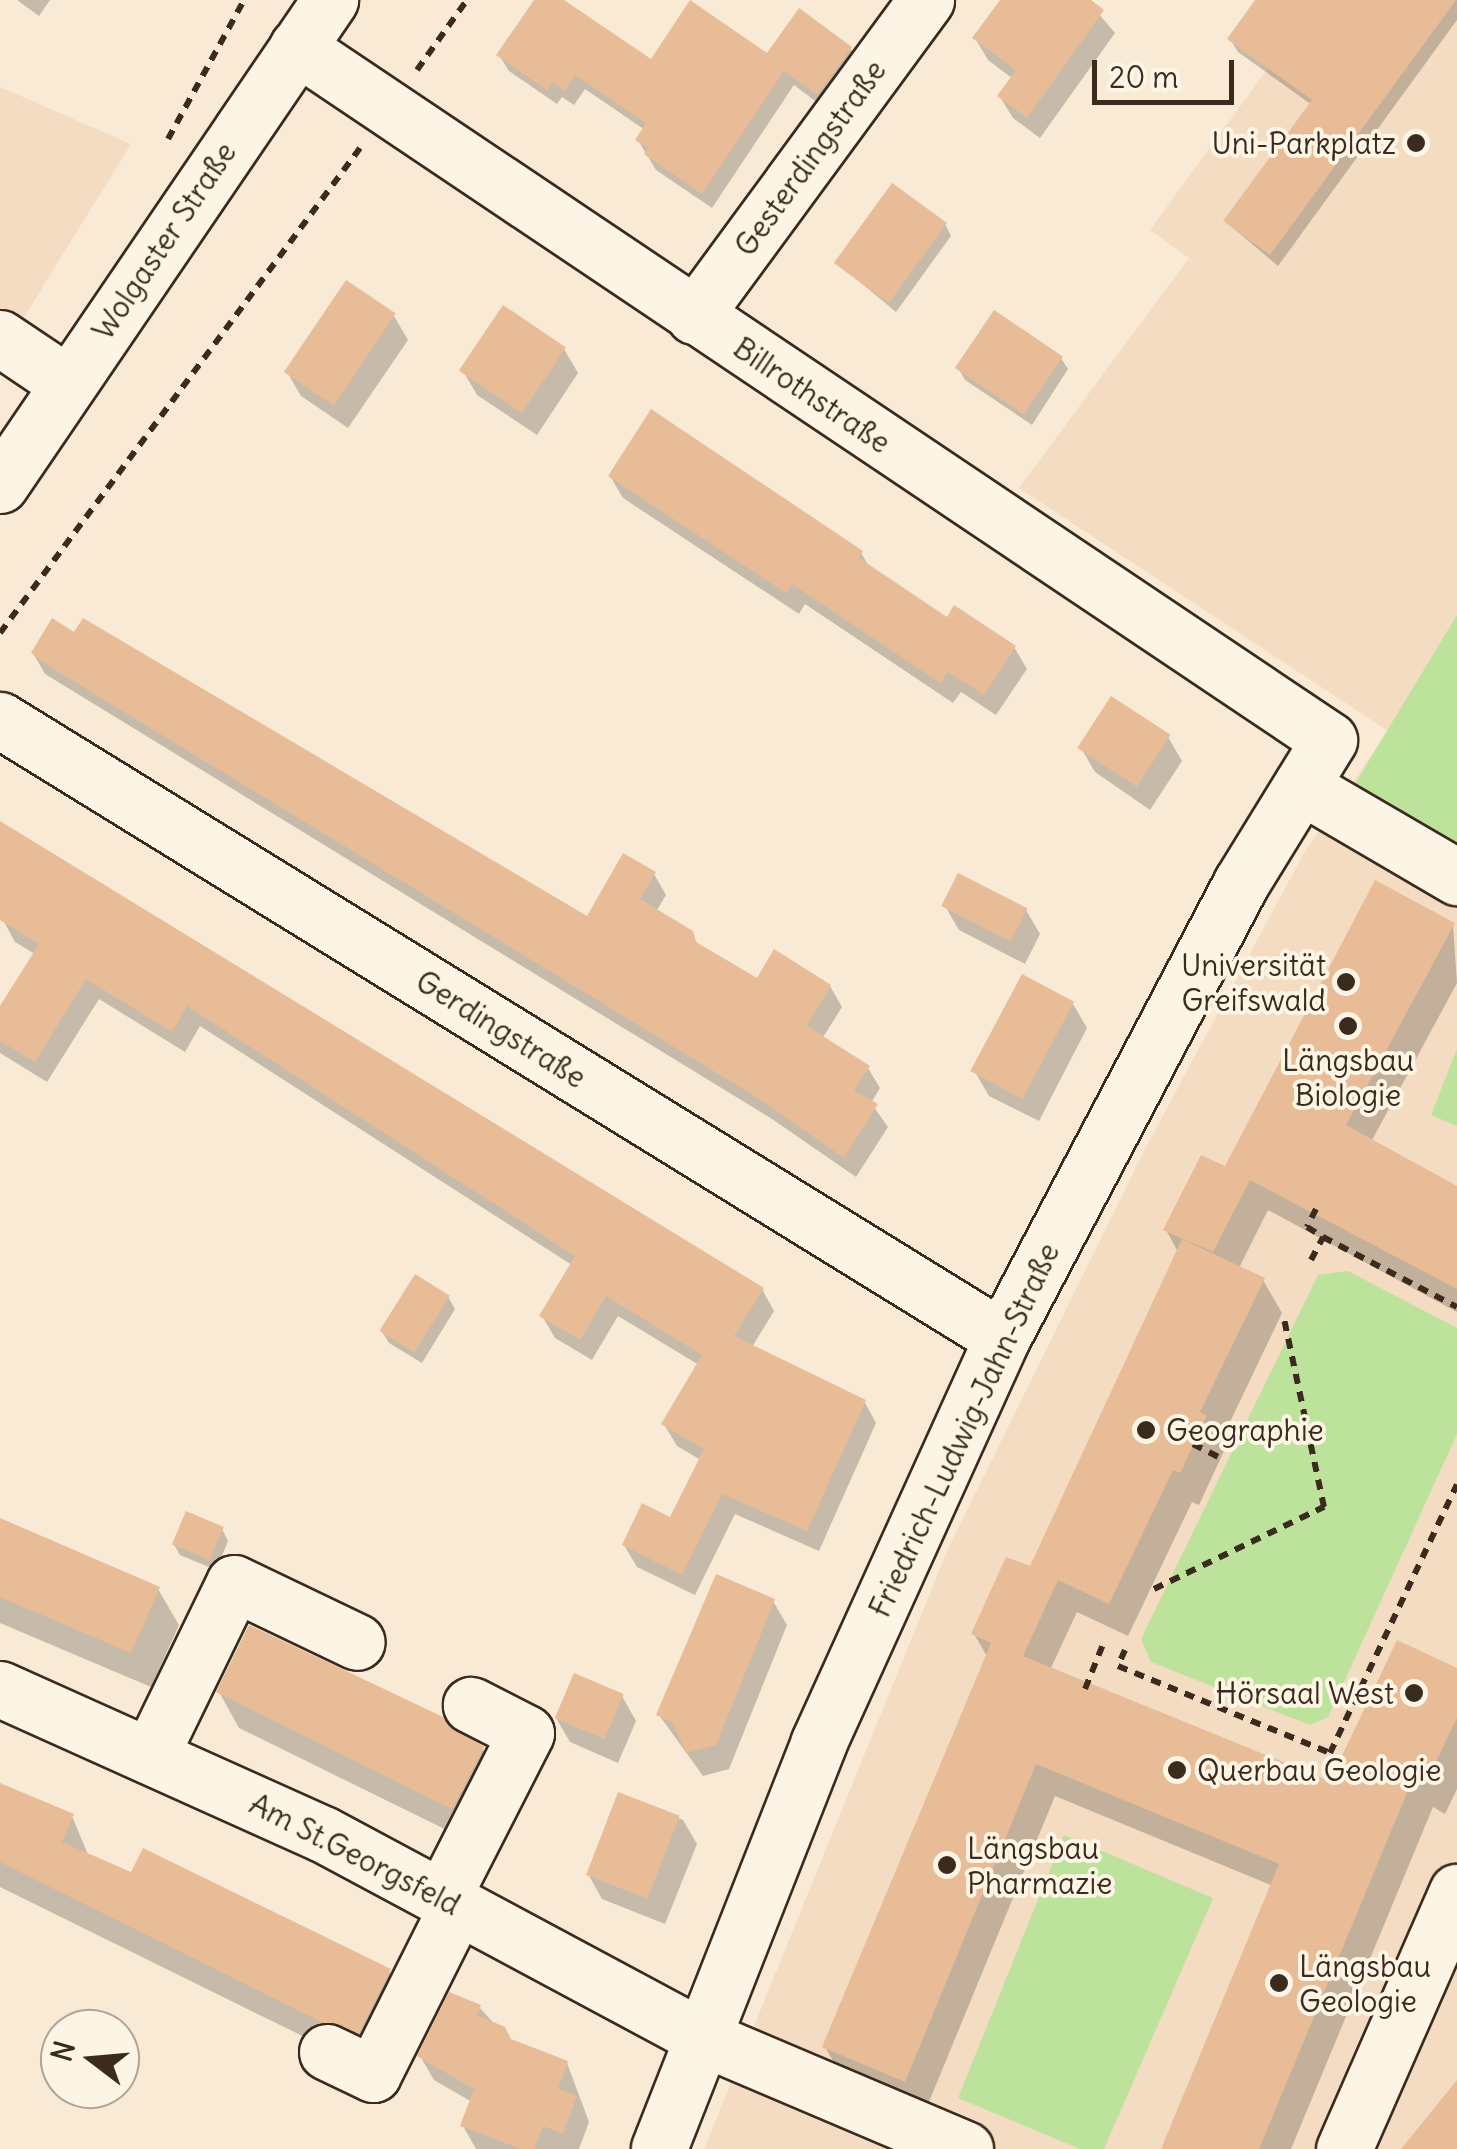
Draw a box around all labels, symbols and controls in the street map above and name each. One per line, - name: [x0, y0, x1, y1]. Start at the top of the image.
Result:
- scale bar: [1097, 40, 1240, 102]
- street label: Gesterdingstraße: [727, 53, 893, 263]
- text: 20 m: [1109, 58, 1179, 96]
- place label: Uni-Parkplatz: [1211, 125, 1396, 161]
- marker: Uni-Parkplatz: [1405, 132, 1427, 154]
- street label: Wolgaster Straße: [85, 135, 243, 347]
- street label: Billrothstraße: [727, 329, 897, 461]
- place label: Universität Greifswald: [1181, 947, 1326, 1018]
- street label: Gerdingstraße: [409, 962, 593, 1096]
- marker: Universität Greifswald: [1335, 971, 1357, 993]
- marker: Längsbau Biologie: [1337, 1015, 1359, 1037]
- place label: Längsbau Biologie: [1282, 1042, 1414, 1112]
- street label: Friedrich-Ludwig-Jahn-Straße: [861, 1237, 1067, 1623]
- place label: Geographie: [1166, 1412, 1324, 1448]
- marker: Geographie: [1135, 1419, 1157, 1441]
- place label: Hörsaal West: [1216, 1675, 1394, 1711]
- marker: Hörsaal West: [1403, 1682, 1425, 1704]
- place label: Querbau Geologie: [1197, 1752, 1441, 1788]
- marker: Querbau Geologie: [1166, 1759, 1188, 1781]
- street label: Am St.Georgsfeld: [244, 1785, 466, 1923]
- place label: Längsbau Pharmazie: [967, 1830, 1112, 1900]
- marker: Längsbau Pharmazie: [936, 1854, 958, 1876]
- place label: Längsbau Geologie: [1299, 1948, 1431, 2018]
- marker: Längsbau Geologie: [1268, 1972, 1290, 1994]
- north arrow: [40, 2009, 140, 2109]
- text: N: [43, 2037, 83, 2066]

